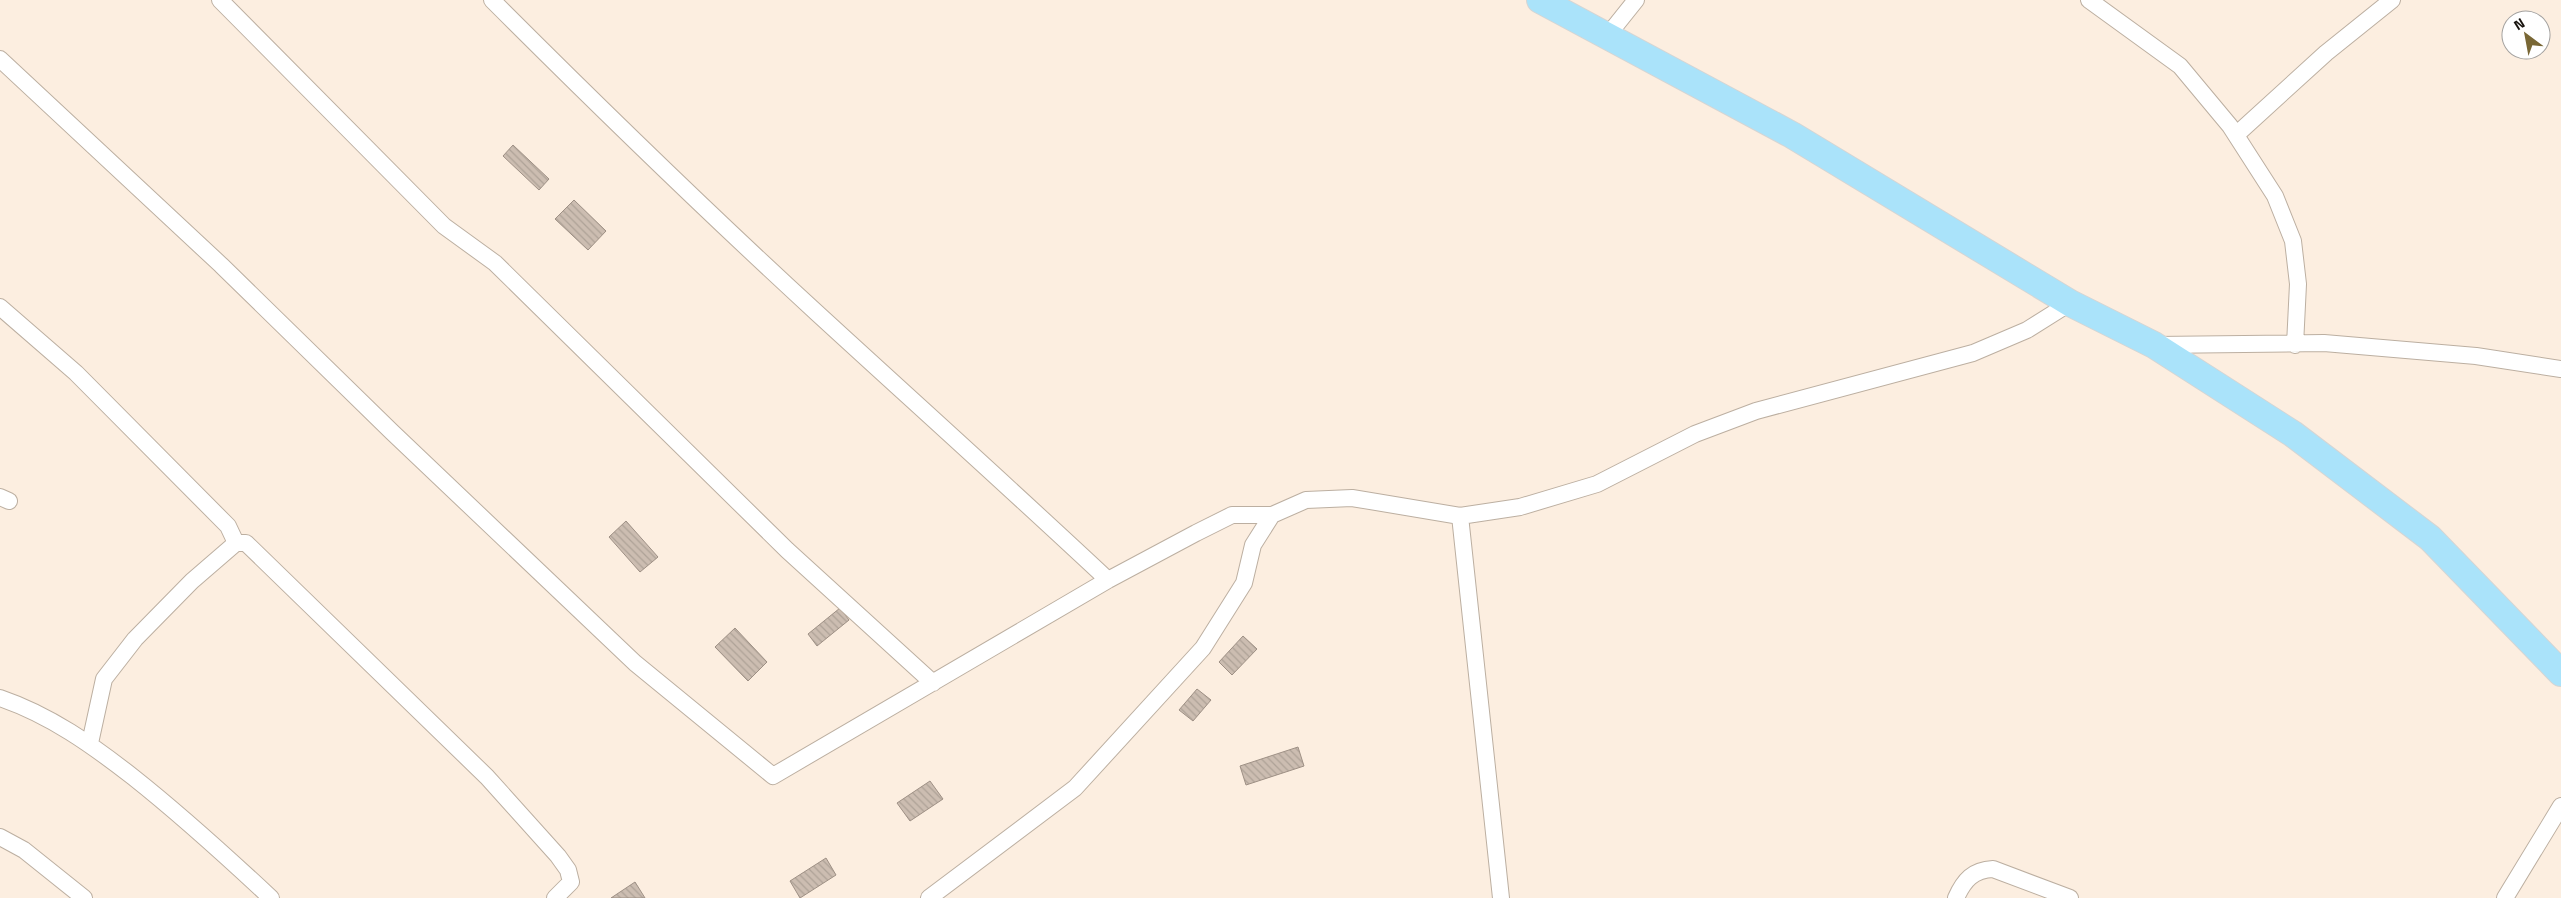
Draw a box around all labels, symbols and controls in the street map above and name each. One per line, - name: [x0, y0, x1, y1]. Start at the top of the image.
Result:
- north arrow: [2501, 10, 2551, 60]
- text: N: [2509, 12, 2529, 35]

